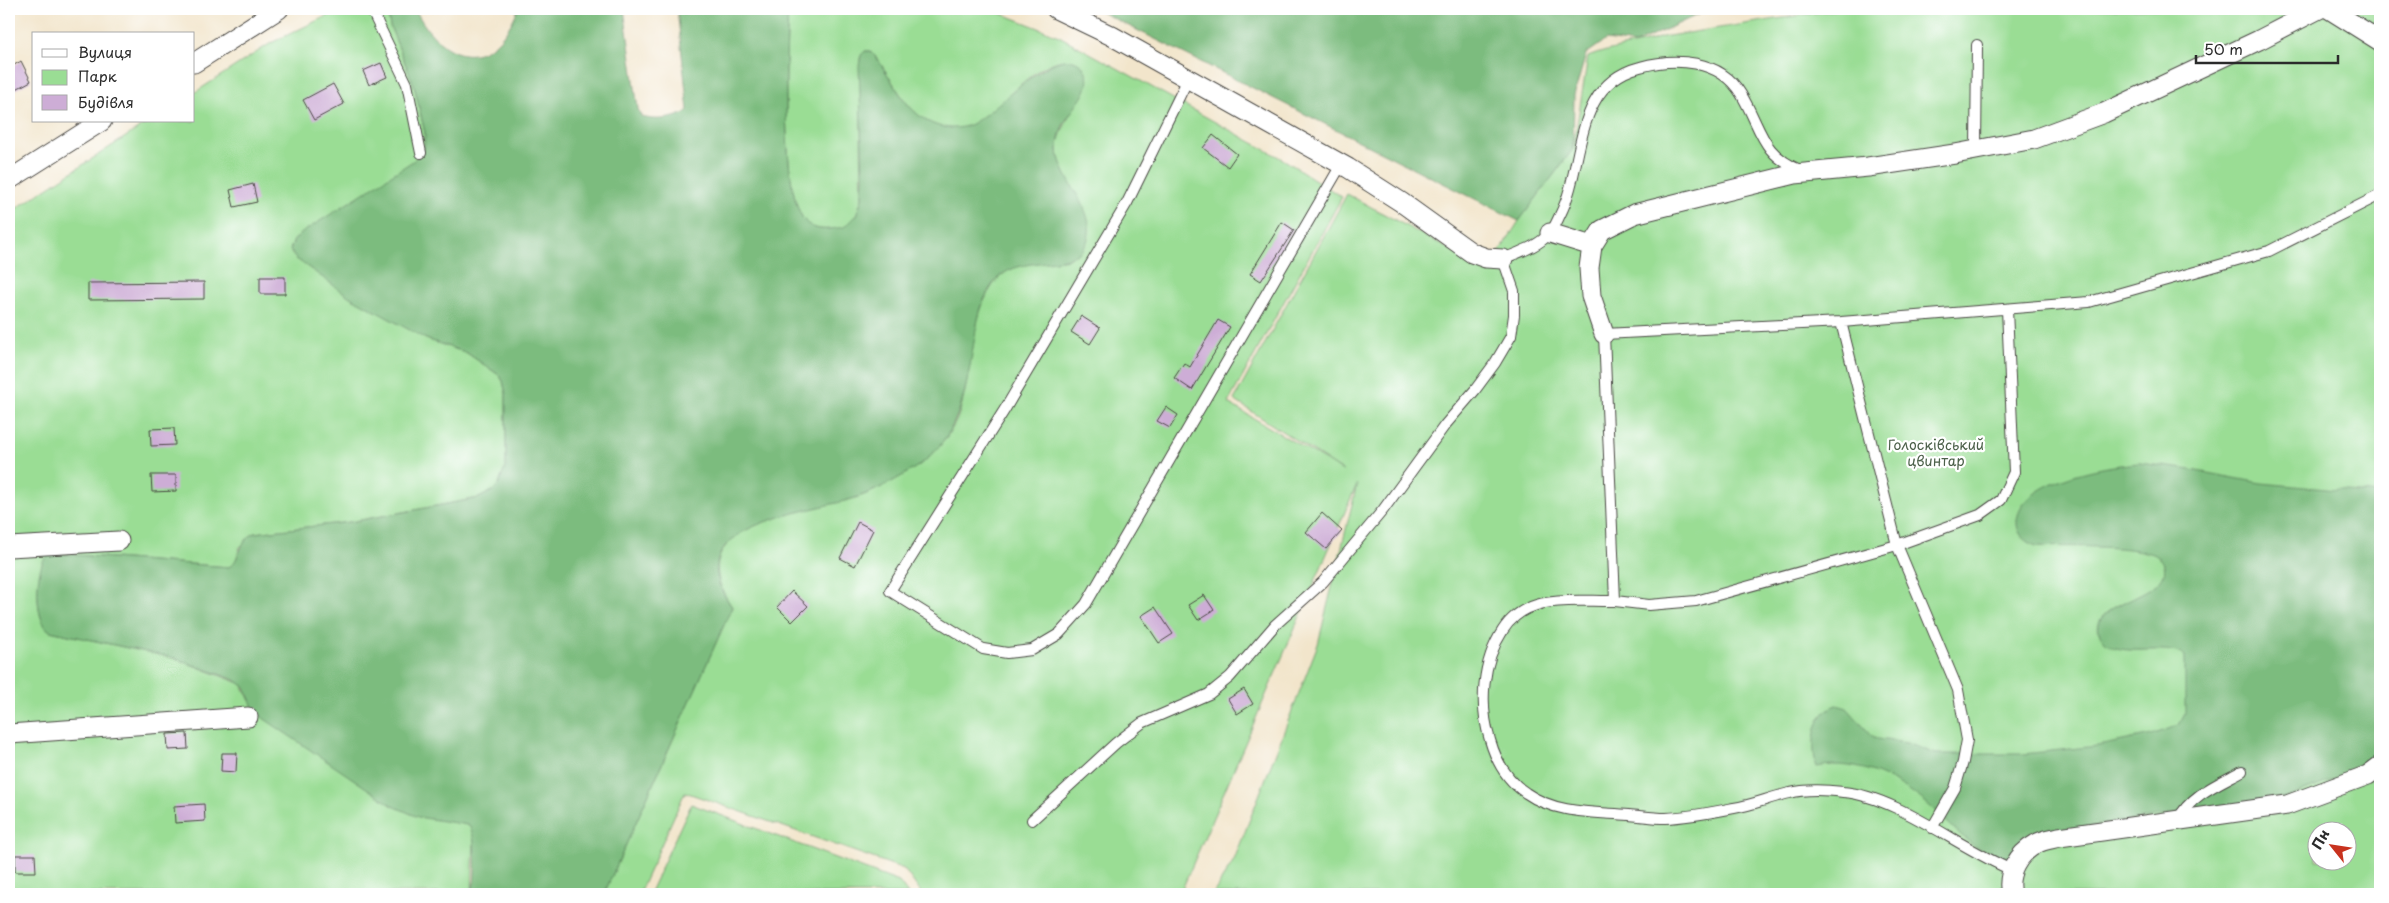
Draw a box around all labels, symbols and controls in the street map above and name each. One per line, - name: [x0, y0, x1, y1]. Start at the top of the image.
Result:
- legend: [32, 32, 195, 122]
- scale bar: [2196, 32, 2339, 64]
- text: 50 m: [2204, 37, 2243, 60]
- text: Вулиця: [78, 40, 132, 63]
- text: Парк: [78, 64, 117, 87]
- text: Будівля: [78, 90, 134, 113]
- park label: Голосківський цвинтар: [1888, 434, 1984, 471]
- north arrow: [2306, 820, 2356, 870]
- text: Пн: [2306, 825, 2334, 853]

